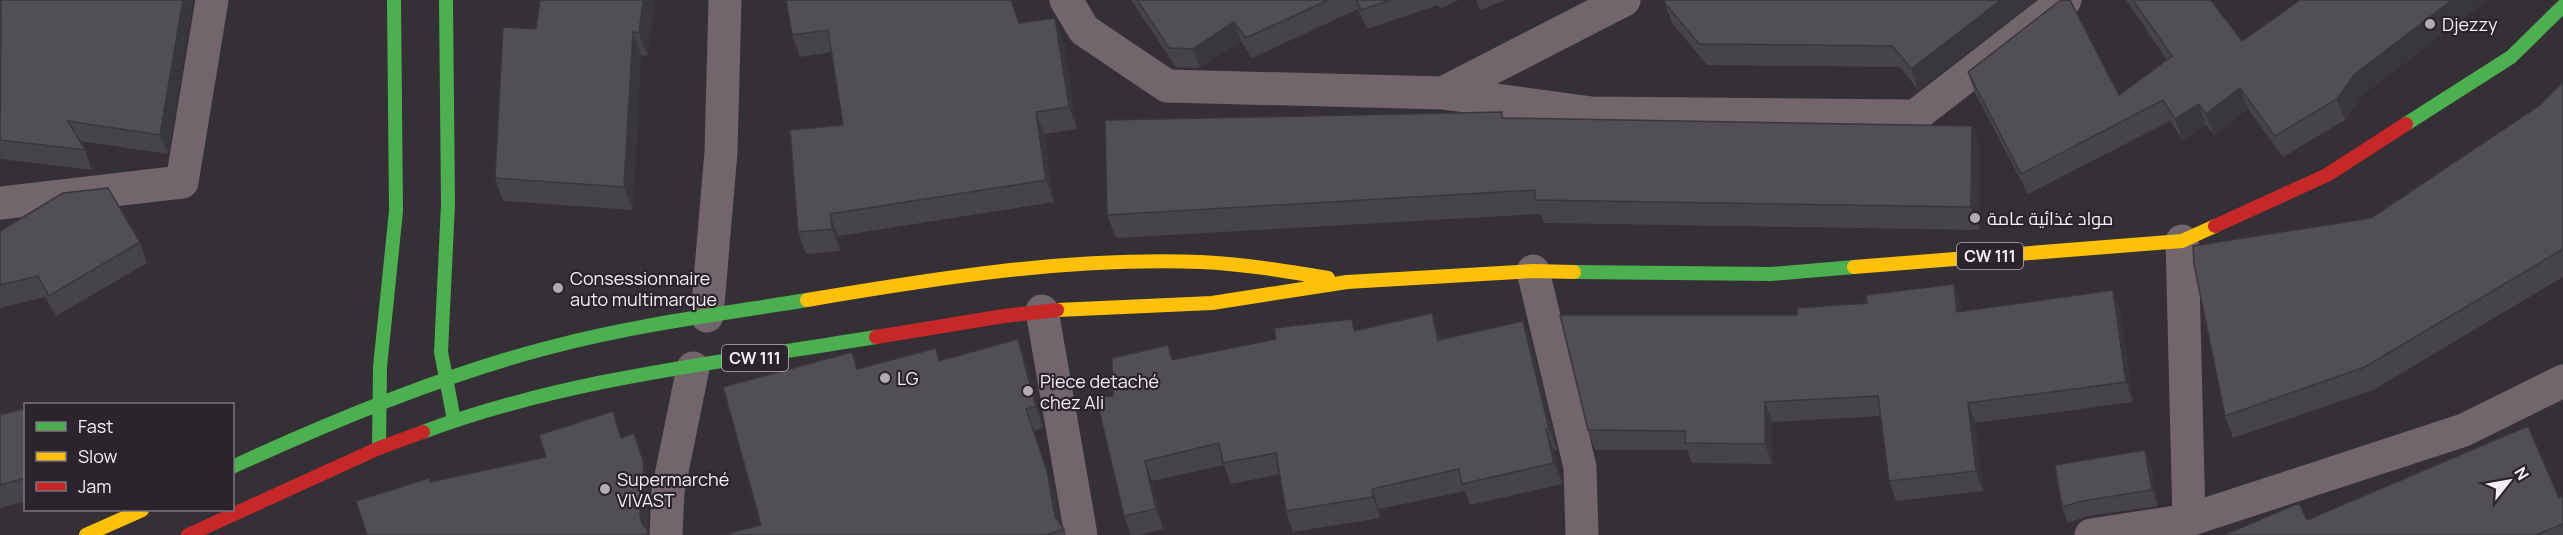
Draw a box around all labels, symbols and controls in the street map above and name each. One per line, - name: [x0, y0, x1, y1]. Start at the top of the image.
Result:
- place label: Djezzy: [2442, 12, 2498, 36]
- marker: Djezzy: [2423, 17, 2437, 31]
- place label: مواد غذائية عامة: [1987, 206, 2113, 230]
- marker: مواد غذائية عامة: [1968, 211, 1982, 225]
- road number: CW 111: [1957, 243, 2023, 269]
- place label: Consessionnaire auto multimarque: [570, 266, 717, 311]
- marker: Consessionnaire auto multimarque: [551, 281, 565, 295]
- road number: CW 111: [722, 345, 788, 371]
- place label: LG: [897, 366, 919, 390]
- place label: Piece detaché chez Ali: [1040, 369, 1159, 414]
- marker: LG: [878, 371, 892, 385]
- marker: Piece detaché chez Ali: [1021, 384, 1035, 398]
- legend: [24, 403, 234, 511]
- text: Fast: [78, 414, 113, 438]
- text: Slow: [78, 444, 118, 468]
- north arrow: [2479, 451, 2539, 511]
- text: N: [2509, 463, 2534, 484]
- place label: Supermarché VIVAST: [617, 467, 729, 512]
- text: Jam: [78, 474, 112, 498]
- marker: Supermarché VIVAST: [598, 482, 612, 496]

